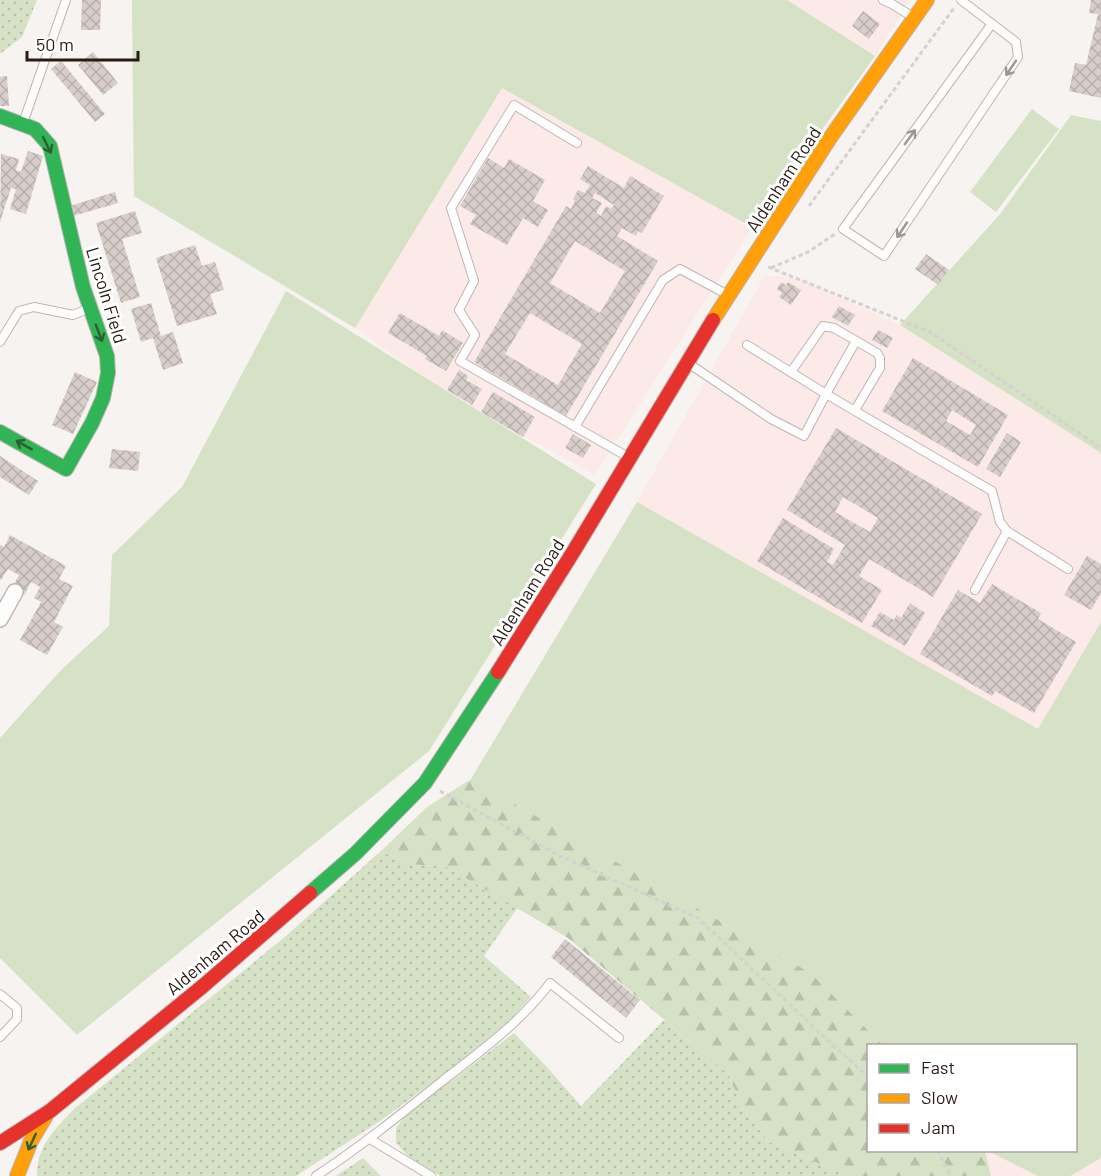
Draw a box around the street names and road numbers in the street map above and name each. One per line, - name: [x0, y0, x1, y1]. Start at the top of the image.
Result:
- street label: Aldenham Road: [741, 122, 825, 236]
- street label: Lincoln Field: [82, 244, 132, 346]
- street label: Aldenham Road: [486, 535, 568, 649]
- street label: Aldenham Road: [161, 905, 269, 999]

